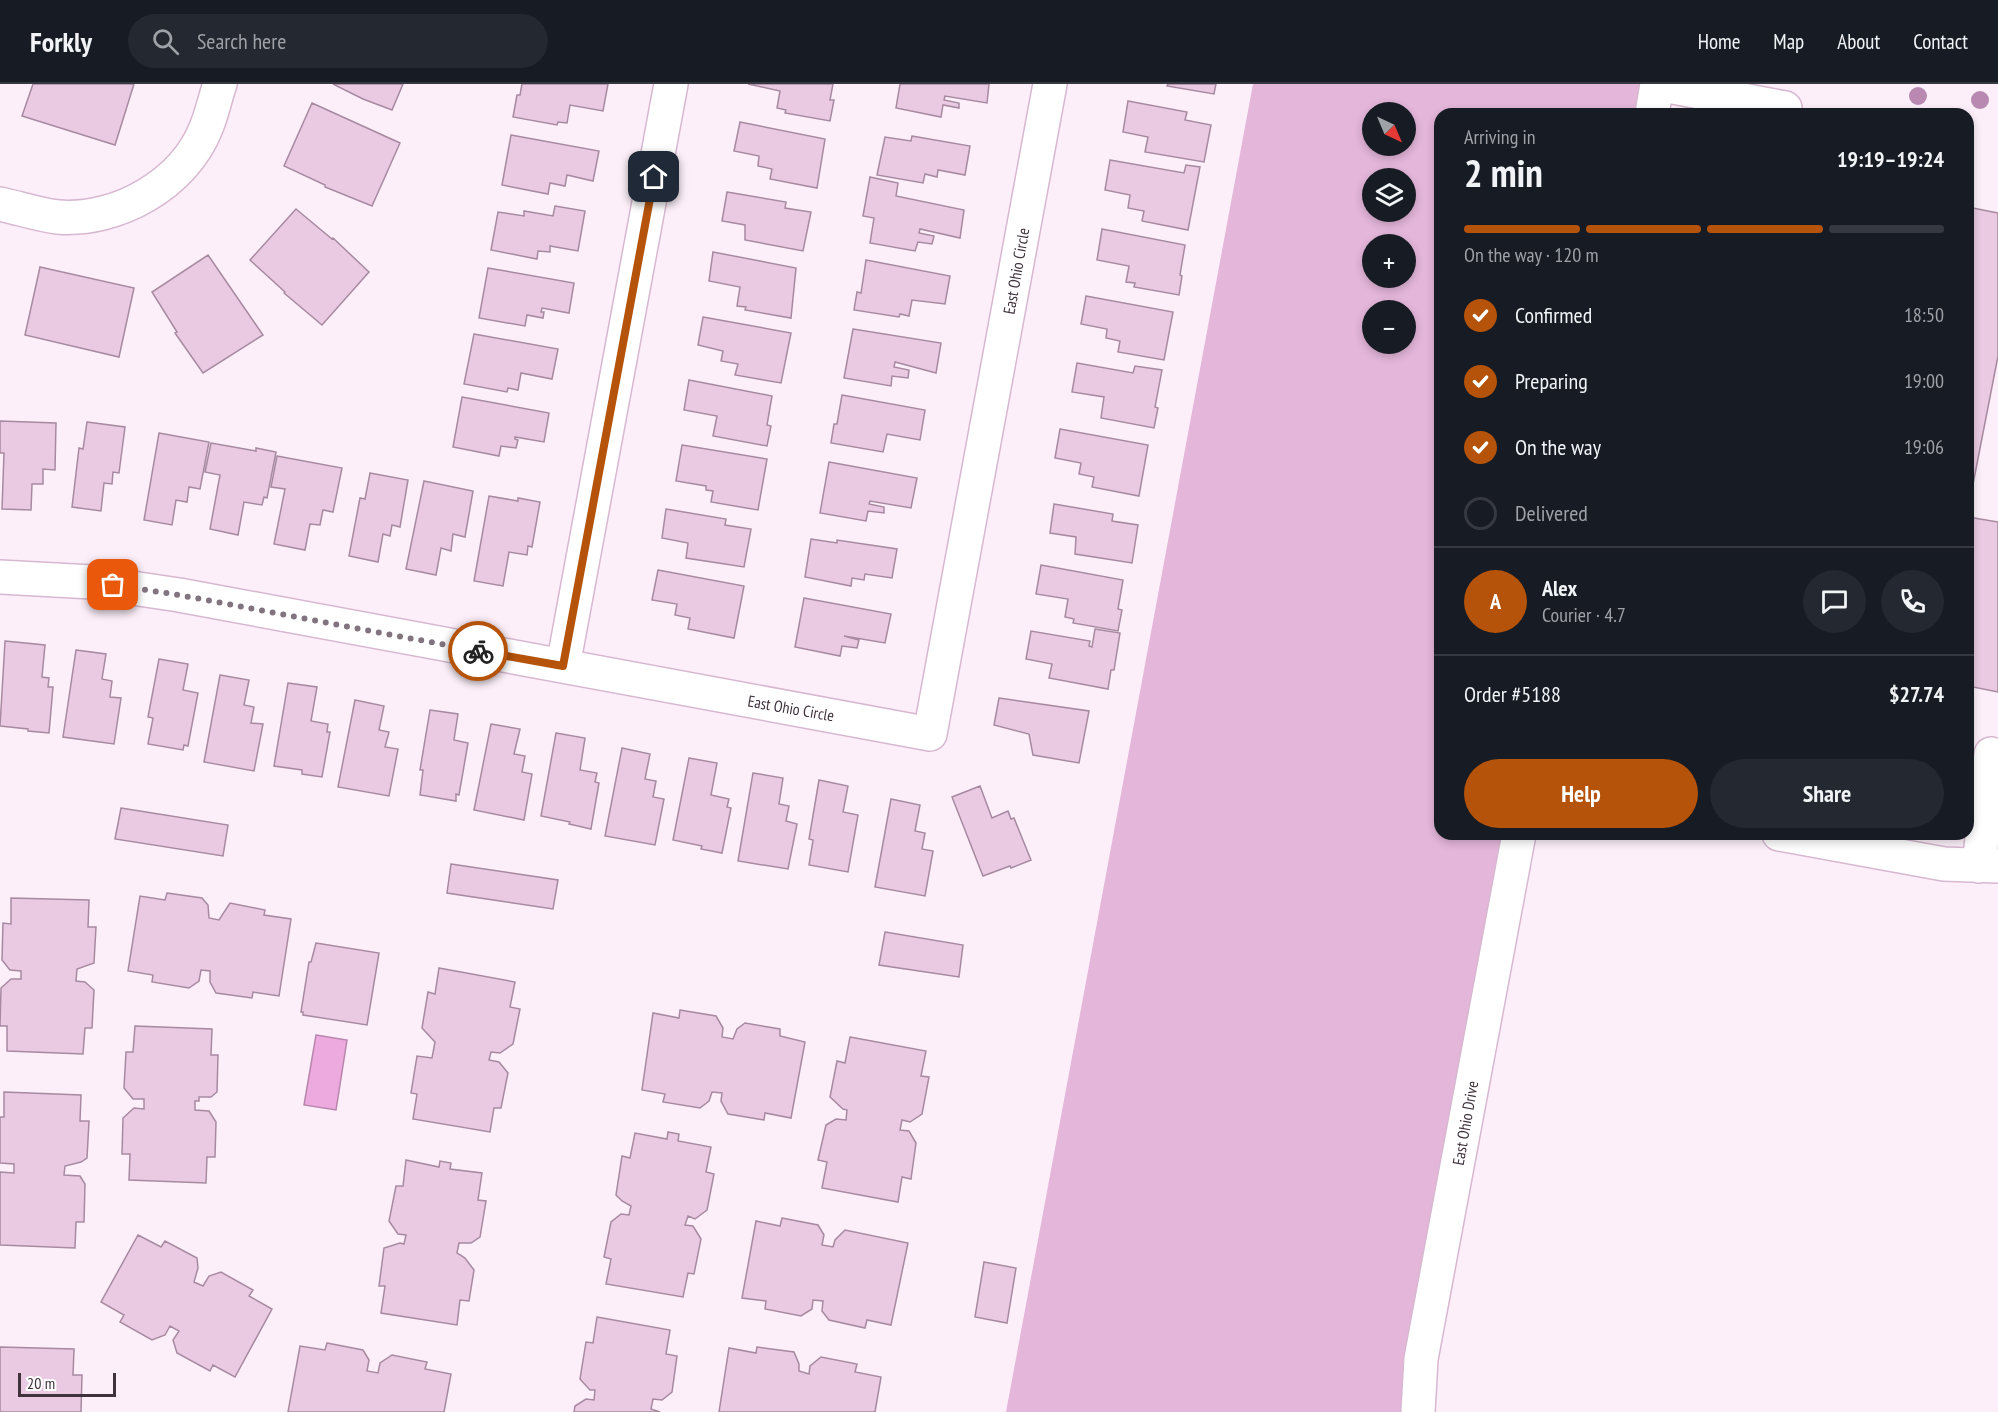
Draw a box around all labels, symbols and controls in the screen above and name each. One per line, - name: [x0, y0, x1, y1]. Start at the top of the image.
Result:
- search box: [128, 14, 548, 68]
- text: Forkly: [30, 23, 92, 60]
- icon: search: [149, 25, 182, 58]
- text: Search here: [197, 27, 286, 55]
- text: Home: [1698, 28, 1740, 55]
- text: Map: [1773, 28, 1804, 55]
- text: About: [1837, 28, 1880, 55]
- text: Contact: [1913, 28, 1968, 55]
- north arrow: [1362, 102, 1416, 156]
- map controls: [1362, 102, 1416, 354]
- text: Arriving in: [1464, 124, 1536, 150]
- text: 19:19–19:24: [1837, 145, 1944, 173]
- text: 2 min: [1464, 147, 1543, 198]
- pin: [628, 151, 679, 202]
- icon: home: [637, 160, 670, 193]
- button: layers: [1362, 168, 1416, 222]
- street label: East Ohio Circle: [999, 226, 1033, 316]
- button: +: [1362, 234, 1416, 288]
- text: On the way · 120 m: [1464, 242, 1599, 268]
- icon: check: [1464, 299, 1497, 332]
- button: −: [1362, 300, 1416, 354]
- text: Confirmed: [1515, 301, 1592, 329]
- text: 18:50: [1904, 302, 1944, 328]
- icon: check: [1464, 365, 1497, 398]
- text: Preparing: [1515, 367, 1588, 395]
- text: 19:00: [1904, 368, 1944, 394]
- icon: check: [1464, 431, 1497, 464]
- text: On the way: [1515, 433, 1601, 461]
- text: 19:06: [1904, 434, 1944, 460]
- text: Delivered: [1515, 499, 1588, 527]
- pin: [87, 559, 138, 610]
- icon: bag: [96, 568, 129, 601]
- button: chat: [1803, 570, 1866, 633]
- button: phone: [1881, 570, 1944, 633]
- text: Alex: [1542, 574, 1577, 602]
- text: A: [1490, 587, 1501, 615]
- text: Courier · 4.7: [1542, 602, 1626, 628]
- courier: [448, 621, 508, 681]
- icon: bike: [462, 635, 495, 668]
- text: Order #5188: [1464, 680, 1561, 708]
- text: $27.74: [1889, 680, 1944, 708]
- street label: East Ohio Circle: [746, 691, 836, 725]
- button: Help: [1464, 759, 1698, 828]
- button: Share: [1710, 759, 1944, 828]
- street label: East Ohio Drive: [1448, 1079, 1482, 1167]
- scale bar: [18, 1370, 116, 1398]
- text: 20 m: [27, 1373, 55, 1393]

